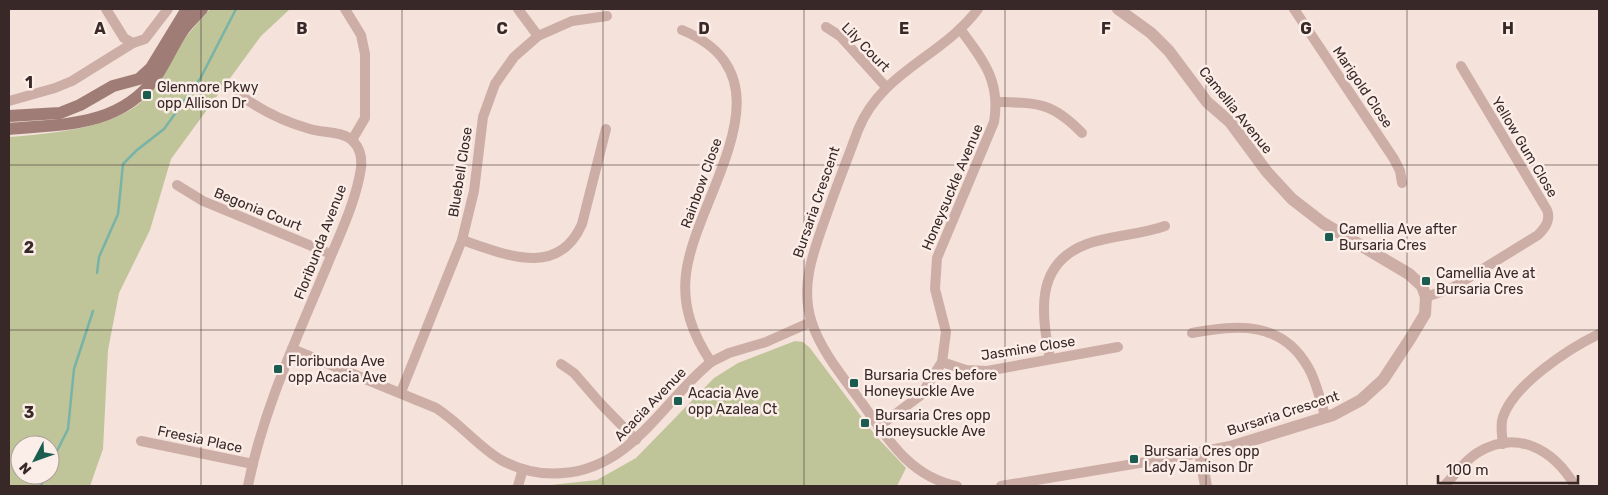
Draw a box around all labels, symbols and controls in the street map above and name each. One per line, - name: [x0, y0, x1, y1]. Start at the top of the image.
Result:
- text: A: [94, 19, 106, 38]
- text: B: [296, 19, 308, 38]
- text: C: [496, 19, 508, 38]
- text: D: [698, 19, 710, 38]
- street label: Lily Court: [838, 19, 894, 76]
- text: E: [899, 19, 909, 38]
- text: F: [1101, 19, 1111, 38]
- text: G: [1300, 19, 1312, 38]
- text: H: [1502, 19, 1514, 38]
- street label: Marigold Close: [1329, 43, 1396, 131]
- street label: Camellia Avenue: [1195, 63, 1276, 157]
- text: 1: [25, 73, 33, 92]
- place label: Glenmore Pkwy opp Allison Dr: [157, 79, 259, 112]
- marker: Glenmore Pkwy opp Allison Dr: [141, 89, 153, 101]
- street label: Yellow Gum Close: [1488, 94, 1561, 201]
- street label: Honeysuckle Avenue: [918, 121, 987, 253]
- street label: Bluebell Close: [445, 126, 476, 218]
- street label: Rainbow Close: [677, 135, 726, 231]
- street label: Bursaria Crescent: [789, 144, 844, 260]
- street label: Floribunda Avenue: [291, 182, 350, 302]
- street label: Begonia Court: [211, 184, 305, 235]
- place label: Camellia Ave after Bursaria Cres: [1339, 221, 1457, 254]
- marker: Camellia Ave after Bursaria Cres: [1323, 231, 1335, 243]
- text: 2: [24, 238, 34, 257]
- place label: Camellia Ave at Bursaria Cres: [1436, 265, 1536, 298]
- marker: Camellia Ave at Bursaria Cres: [1420, 275, 1432, 287]
- street label: Jasmine Close: [980, 333, 1076, 364]
- place label: Floribunda Ave opp Acacia Ave: [288, 353, 387, 386]
- marker: Floribunda Ave opp Acacia Ave: [272, 363, 284, 375]
- street label: Acacia Avenue: [611, 364, 690, 445]
- place label: Bursaria Cres before Honeysuckle Ave: [864, 367, 997, 400]
- marker: Bursaria Cres before Honeysuckle Ave: [848, 377, 860, 389]
- place label: Acacia Ave opp Azalea Ct: [688, 385, 778, 418]
- street label: Bursaria Crescent: [1225, 387, 1342, 440]
- marker: Acacia Ave opp Azalea Ct: [672, 395, 684, 407]
- text: 3: [24, 403, 34, 422]
- place label: Bursaria Cres opp Honeysuckle Ave: [875, 407, 990, 440]
- marker: Bursaria Cres opp Honeysuckle Ave: [859, 417, 871, 429]
- street label: Freesia Place: [156, 422, 244, 457]
- north arrow: [10, 435, 60, 485]
- place label: Bursaria Cres opp Lady Jamison Dr: [1144, 443, 1259, 476]
- scale bar: [1438, 452, 1578, 484]
- marker: Bursaria Cres opp Lady Jamison Dr: [1128, 453, 1140, 465]
- text: N: [16, 459, 35, 478]
- text: 100 m: [1446, 461, 1488, 479]

